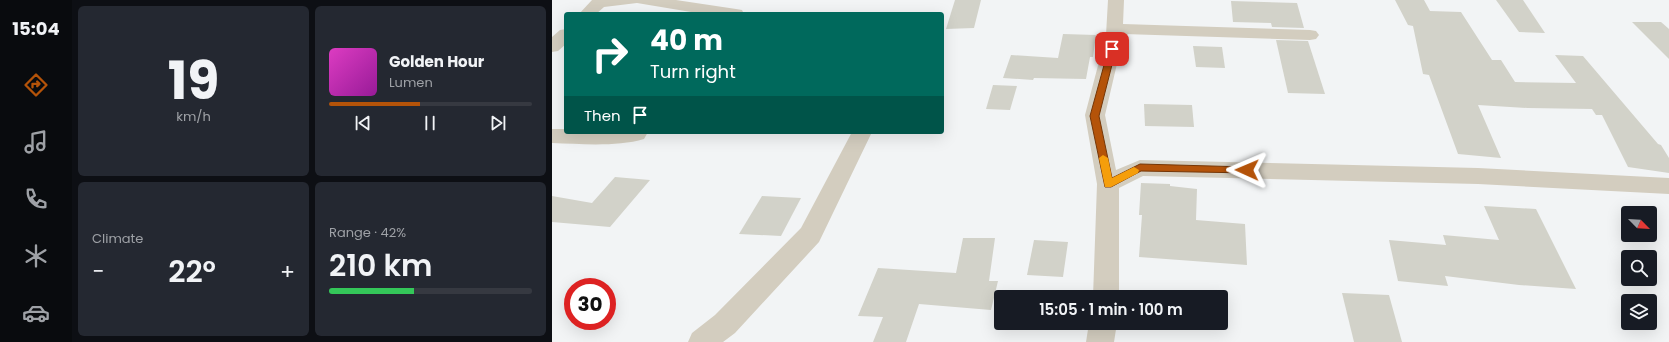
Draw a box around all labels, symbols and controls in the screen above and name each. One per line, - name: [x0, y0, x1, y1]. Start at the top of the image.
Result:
- text: 15:04: [12, 16, 60, 41]
- text: 40 m: [650, 21, 723, 60]
- icon: right: [584, 28, 636, 80]
- pin: [1095, 32, 1129, 66]
- icon: arrive: [1101, 38, 1123, 60]
- text: 19: [168, 44, 219, 117]
- text: Golden Hour: [389, 51, 484, 72]
- text: Turn right: [650, 59, 736, 84]
- icon: directions: [22, 71, 50, 99]
- text: Lumen: [389, 73, 433, 92]
- icon: arrive: [629, 104, 651, 126]
- text: Then: [584, 105, 621, 126]
- text: km/h: [176, 107, 211, 126]
- icon: previous: [352, 112, 374, 134]
- icon: pause: [419, 112, 441, 134]
- icon: next: [487, 112, 509, 134]
- icon: music: [22, 128, 50, 156]
- position arrow: [1226, 149, 1268, 191]
- icon: phone: [22, 185, 50, 213]
- north arrow: [1621, 206, 1657, 242]
- map controls: [1621, 206, 1657, 330]
- text: Range · 42%: [329, 223, 406, 242]
- text: Climate: [92, 229, 143, 248]
- icon: climate: [22, 242, 50, 270]
- text: 210 km: [329, 244, 433, 287]
- text: 22°: [168, 250, 216, 293]
- button: search: [1621, 250, 1657, 286]
- text: −: [92, 256, 104, 287]
- text: +: [280, 256, 295, 287]
- speed limit sign: 30: [564, 278, 616, 330]
- button: layers: [1621, 294, 1657, 330]
- icon: car: [22, 299, 50, 327]
- text: 15:05 · 1 min · 100 m: [1039, 299, 1183, 320]

